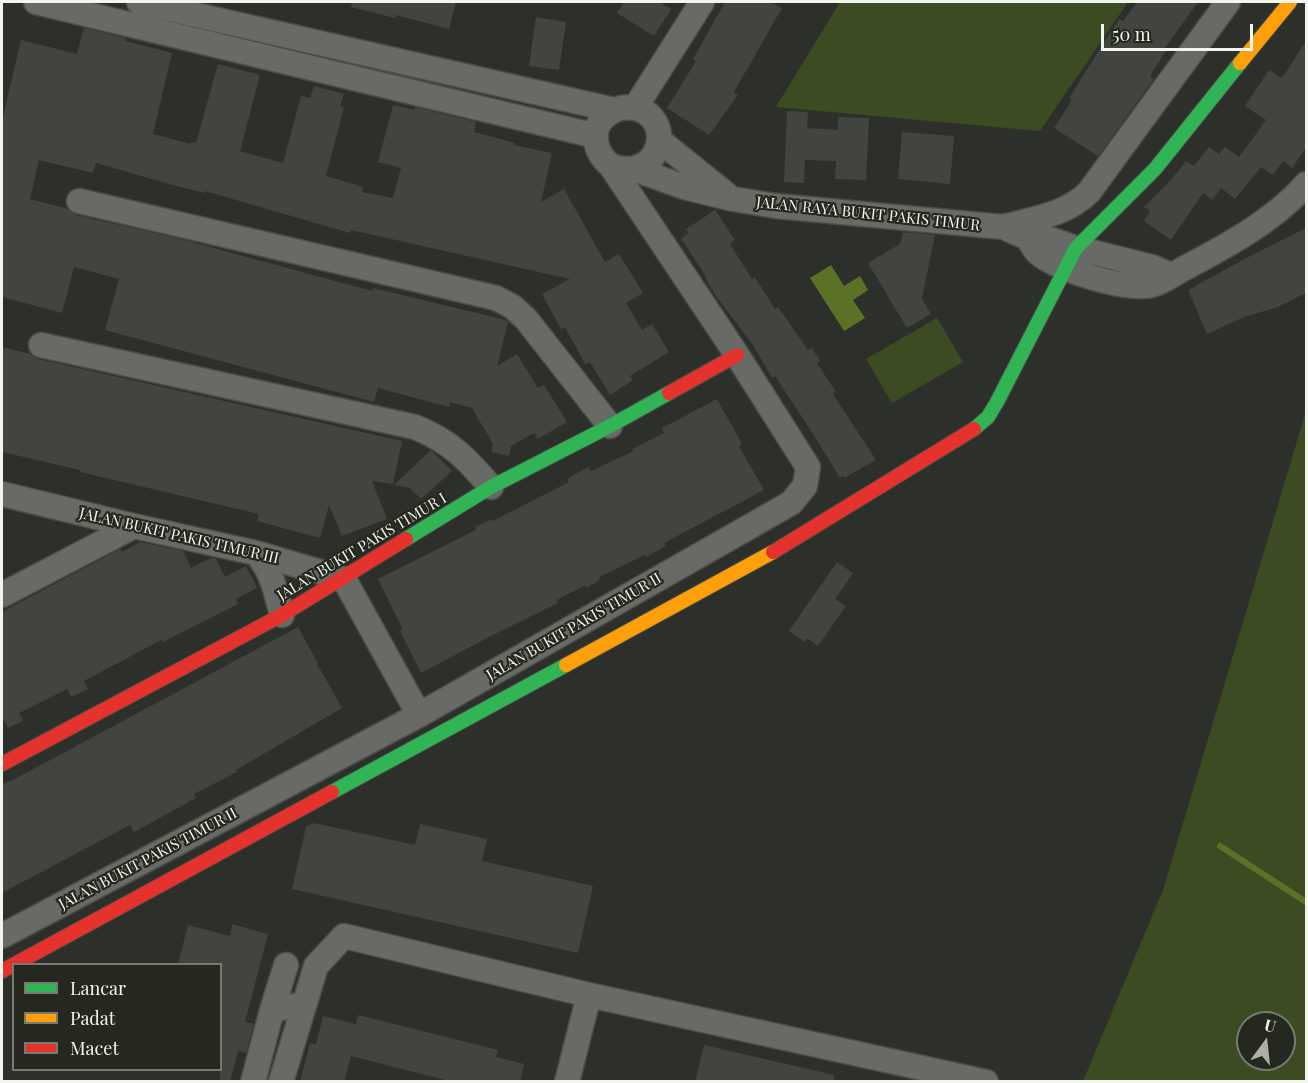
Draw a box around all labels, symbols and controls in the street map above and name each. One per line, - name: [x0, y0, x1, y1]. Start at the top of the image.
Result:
- scale bar: [1104, 12, 1256, 50]
- text: 50 m: [1112, 22, 1151, 46]
- street label: JALAN RAYA BUKIT PAKIS TIMUR: [755, 193, 981, 235]
- street label: JALAN BUKIT PAKIS TIMUR I: [274, 489, 450, 605]
- street label: JALAN BUKIT PAKIS TIMUR III: [78, 504, 280, 568]
- street label: JALAN BUKIT PAKIS TIMUR II: [483, 569, 665, 685]
- street label: JALAN BUKIT PAKIS TIMUR II: [56, 804, 240, 914]
- legend: [12, 963, 222, 1071]
- text: Lancar: [70, 976, 126, 1000]
- text: Padat: [70, 1006, 115, 1030]
- north arrow: [1236, 1011, 1296, 1071]
- text: U: [1262, 1013, 1278, 1037]
- text: Macet: [70, 1036, 119, 1060]

